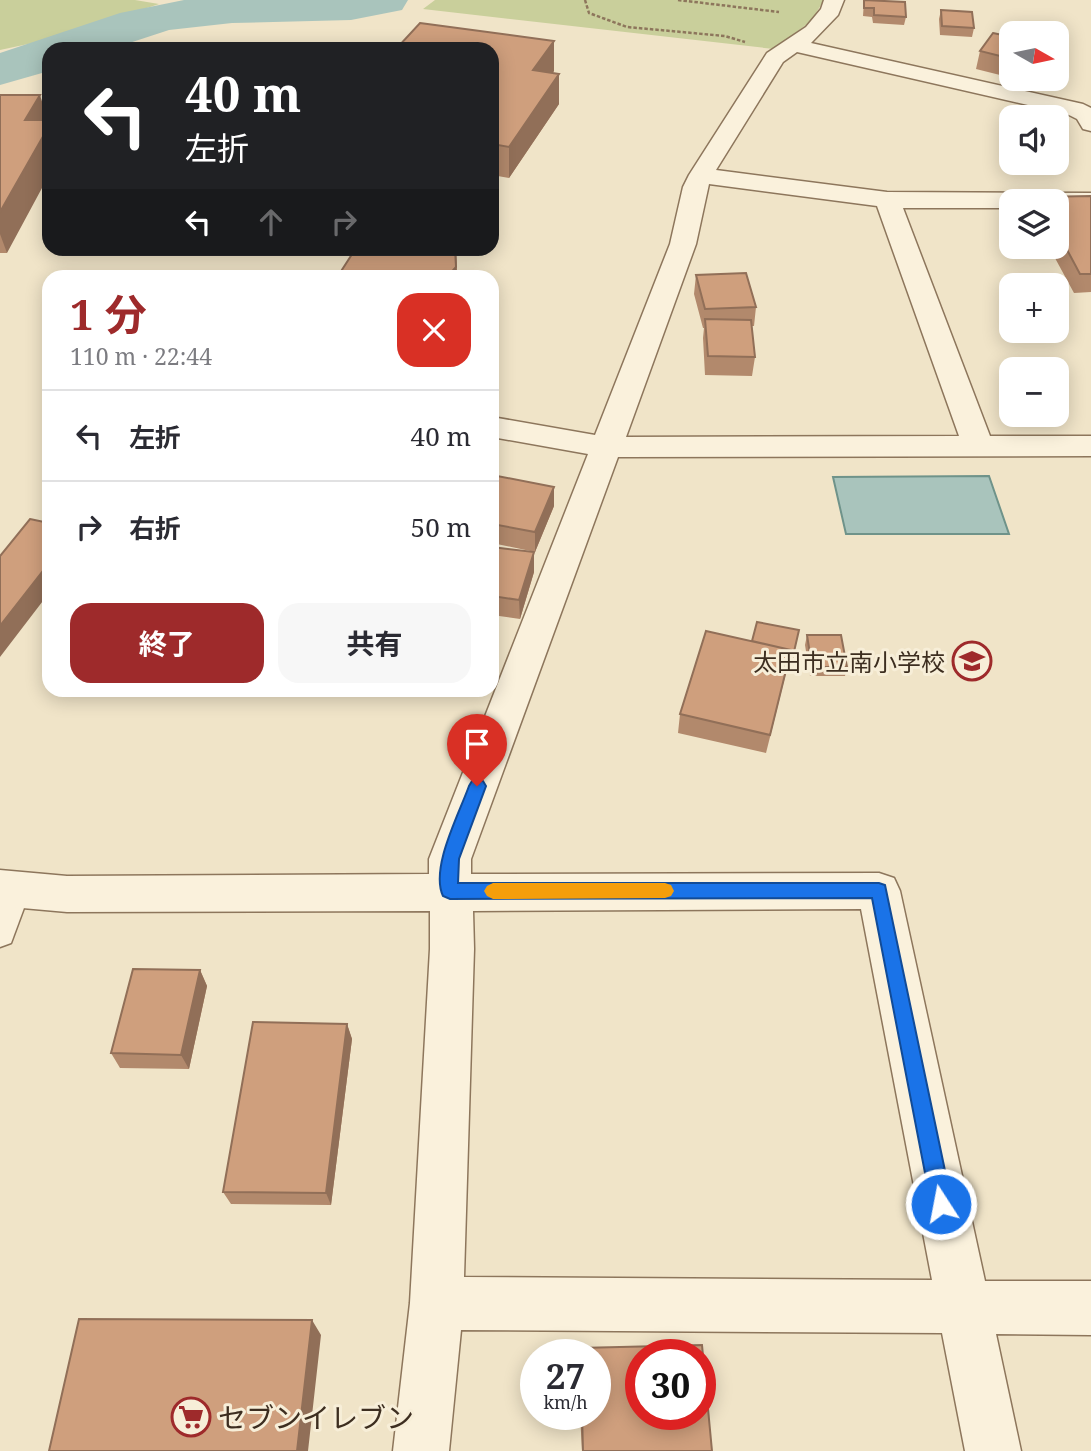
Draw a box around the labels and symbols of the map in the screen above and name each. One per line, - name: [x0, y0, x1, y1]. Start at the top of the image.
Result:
- north arrow: [999, 21, 1069, 91]
- school or university icon: 太田市立南小学校: [951, 640, 993, 682]
- place label: 太田市立南小学校: [753, 645, 945, 678]
- pin: [447, 714, 507, 786]
- position arrow: [904, 1167, 978, 1241]
- speed limit sign: 30: [625, 1339, 716, 1430]
- supermarket icon: セブンイレブン: [170, 1396, 212, 1438]
- place label: セブンイレブン: [218, 1398, 414, 1436]

